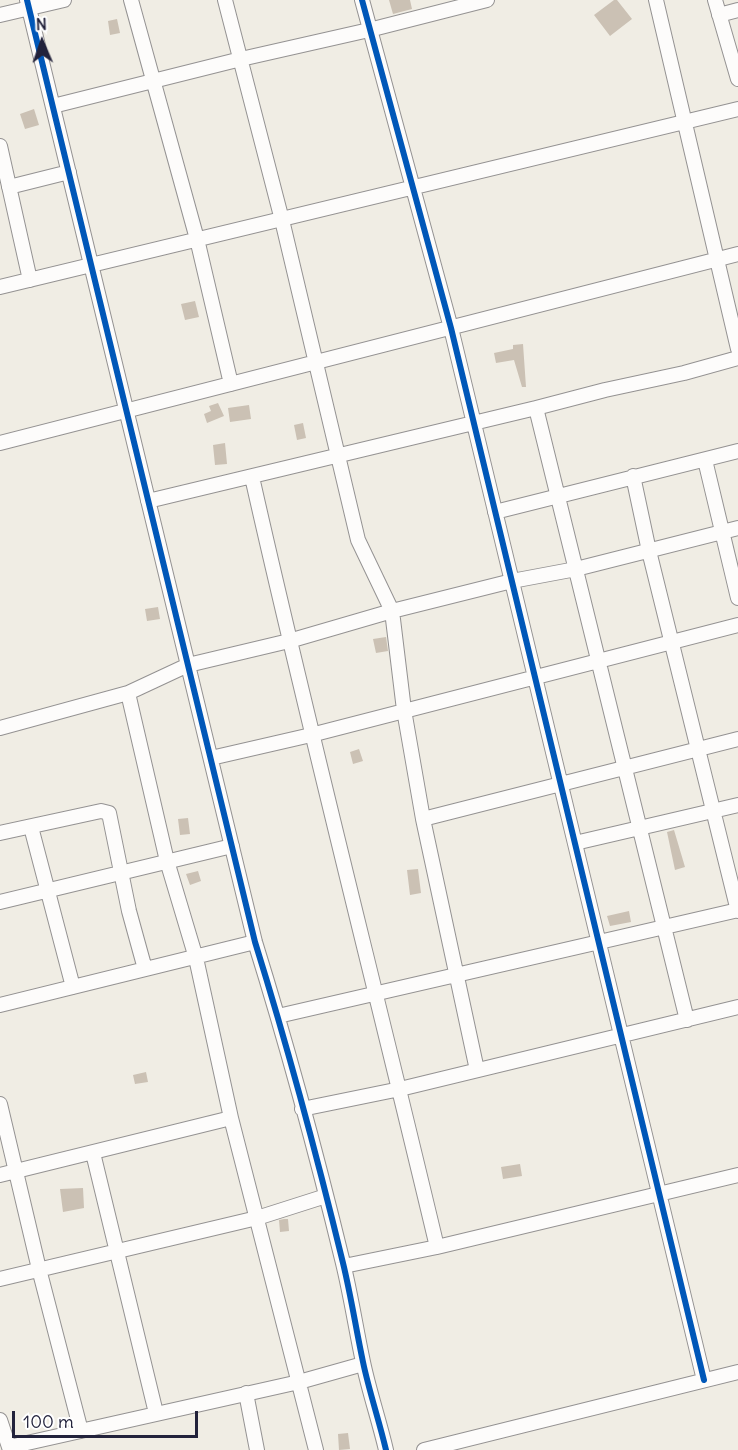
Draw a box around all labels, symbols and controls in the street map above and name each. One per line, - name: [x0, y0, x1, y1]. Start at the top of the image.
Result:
- north arrow: [12, 12, 72, 72]
- text: N: [35, 14, 47, 34]
- scale bar: [15, 1399, 201, 1437]
- text: 100 m: [23, 1410, 74, 1433]

